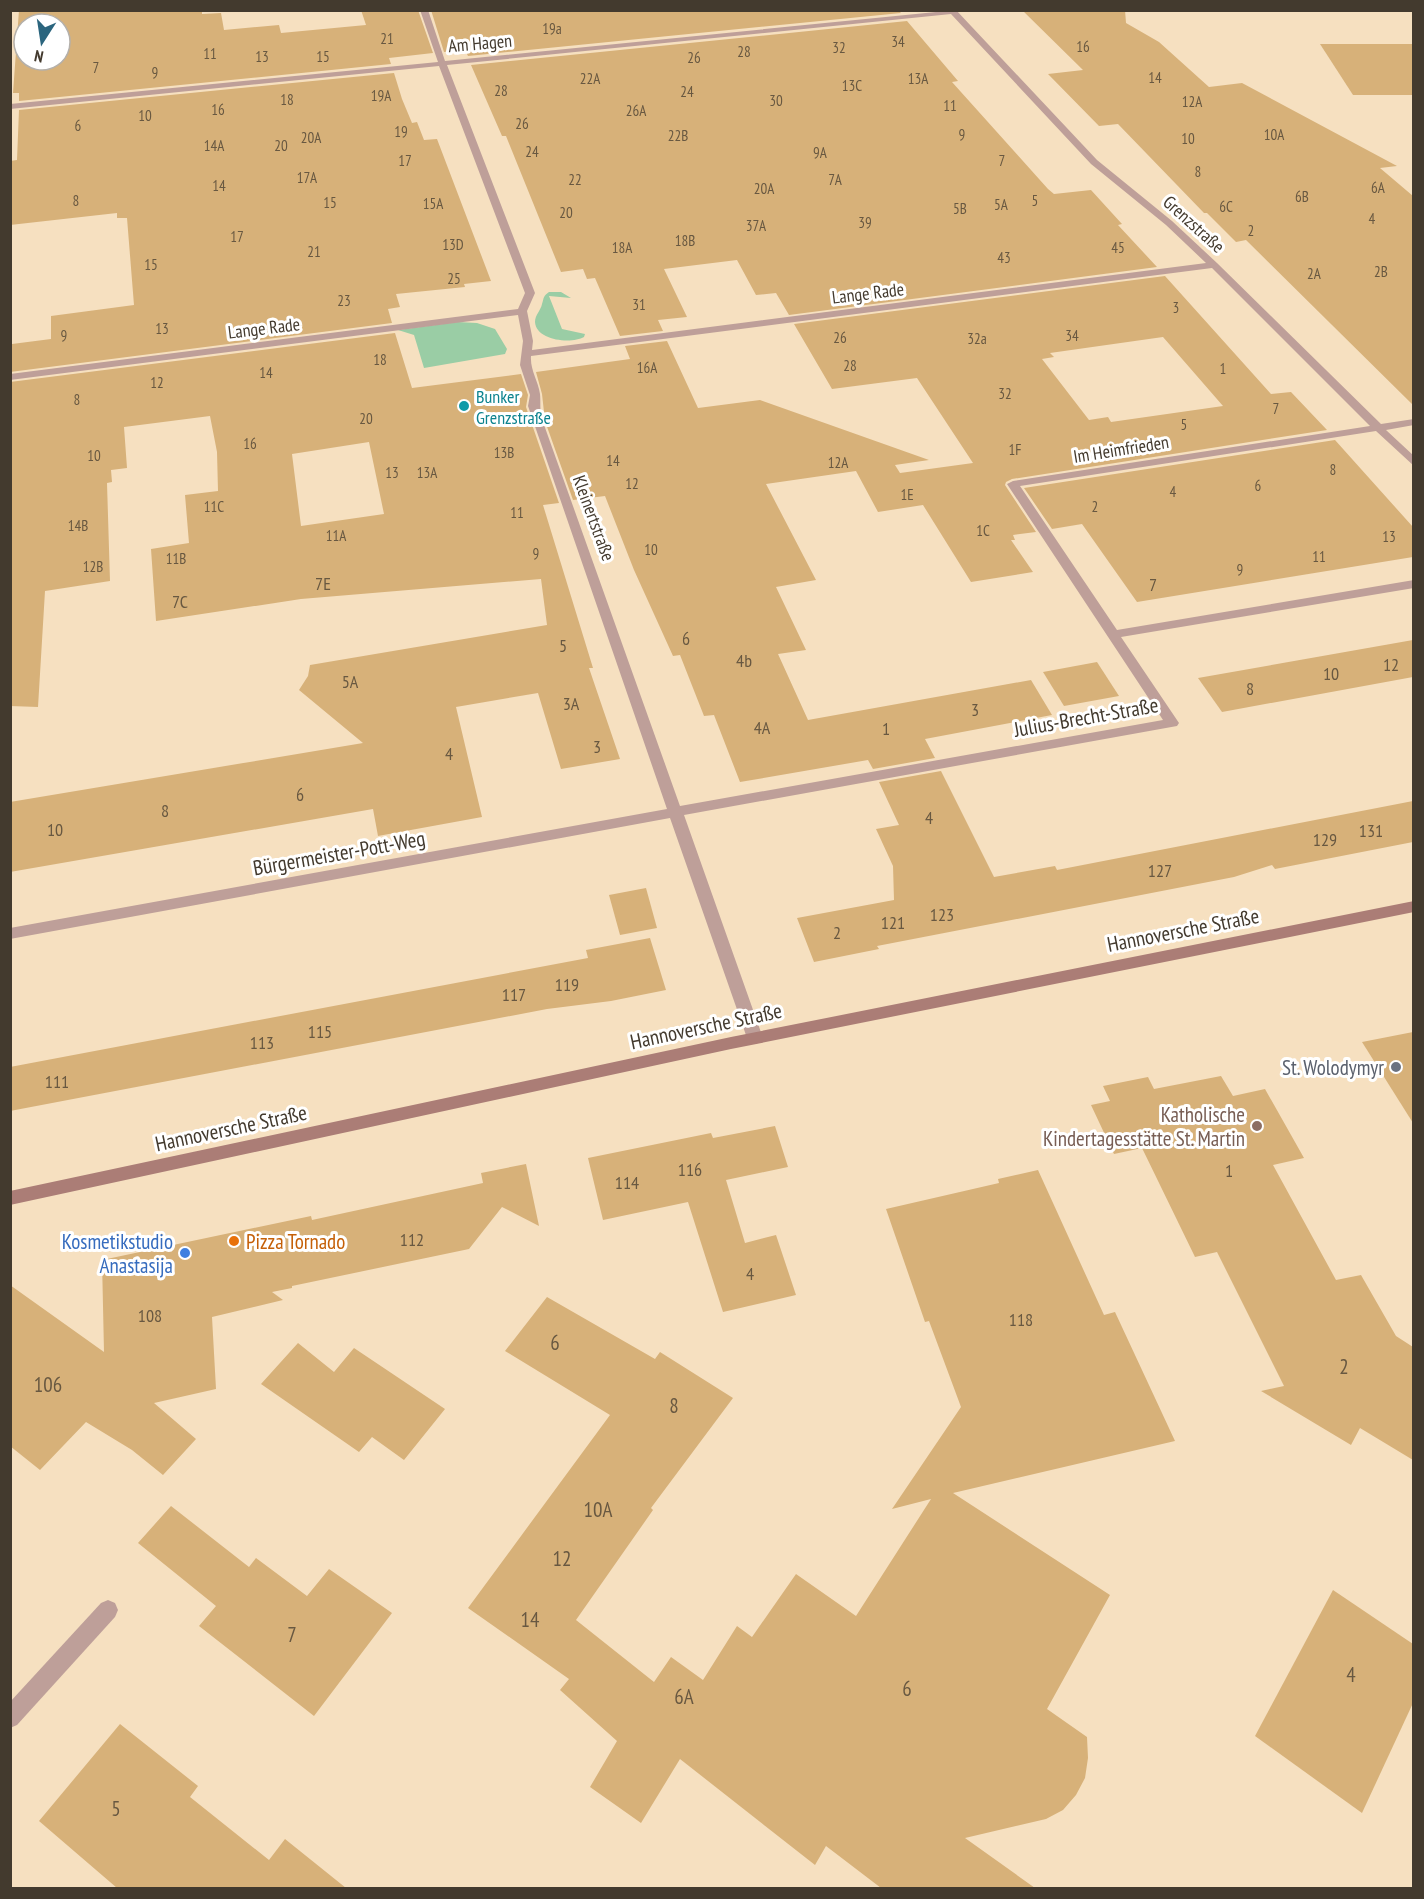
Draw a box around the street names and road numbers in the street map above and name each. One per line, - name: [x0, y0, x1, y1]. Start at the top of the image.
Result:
- street label: Am Hagen: [447, 29, 513, 57]
- street label: Grenzstraße: [1158, 190, 1230, 258]
- street label: Lange Rade: [831, 277, 905, 309]
- street label: Lange Rade: [227, 312, 301, 344]
- street label: Im Heimfrieden: [1072, 430, 1170, 468]
- street label: Kleinertstraße: [568, 472, 620, 564]
- street label: Julius-Brecht-Straße: [1011, 691, 1160, 743]
- street label: Bürgermeister-Pott-Weg: [251, 825, 427, 881]
- street label: Hannoversche Straße: [1105, 902, 1261, 958]
- street label: Hannoversche Straße: [628, 997, 784, 1055]
- street label: Hannoversche Straße: [153, 1099, 309, 1157]

